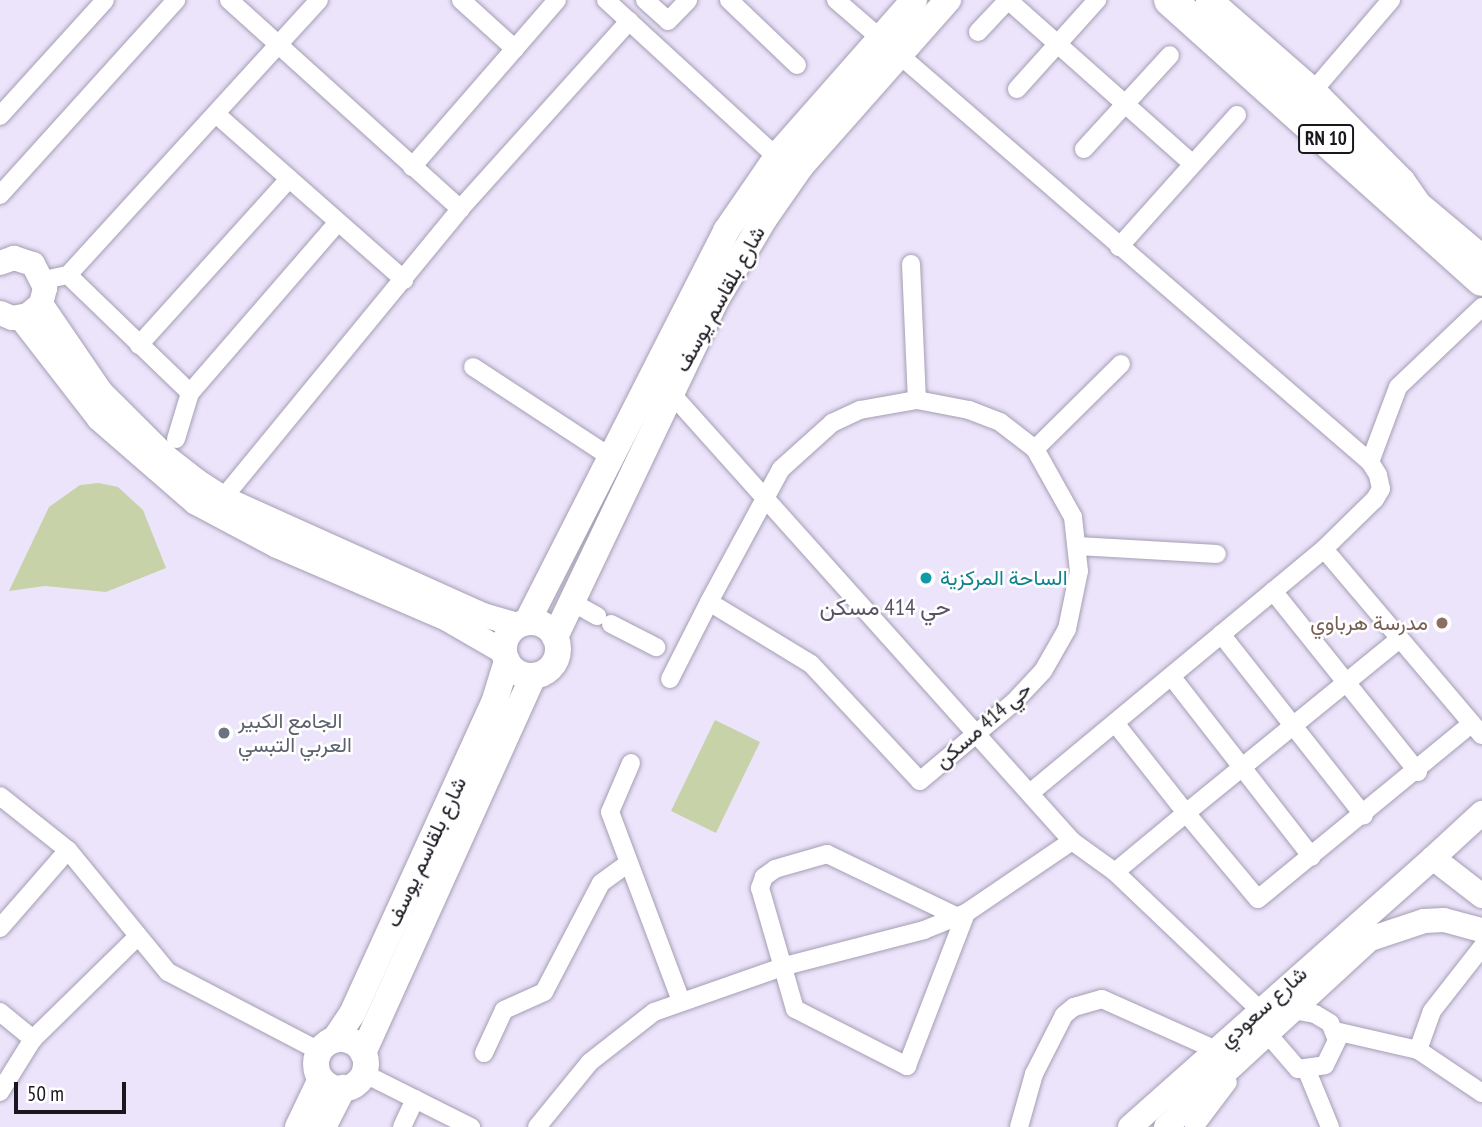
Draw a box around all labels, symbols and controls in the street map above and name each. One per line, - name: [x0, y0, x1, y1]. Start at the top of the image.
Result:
- road number: RN 10: [1298, 124, 1354, 154]
- street label: شارع بلقاسم يوسف: [669, 222, 771, 376]
- place label: الساحة المركزية: [940, 565, 1068, 591]
- marker: الساحة المركزية: [918, 570, 934, 586]
- district label: حي 414 مسكن: [819, 593, 951, 621]
- place label: مدرسة هرباوي: [1310, 610, 1428, 636]
- marker: مدرسة هرباوي: [1434, 615, 1450, 631]
- street label: حي 414 مسكن: [930, 676, 1036, 774]
- place label: الجامع الكبير العربي التبسي: [238, 708, 352, 758]
- marker: الجامع الكبير العربي التبسي: [216, 725, 232, 741]
- street label: شارع بلقاسم يوسف: [380, 773, 472, 931]
- street label: شارع سعودي: [1214, 961, 1312, 1053]
- scale bar: [18, 1068, 130, 1112]
- text: 50 m: [27, 1080, 64, 1107]

